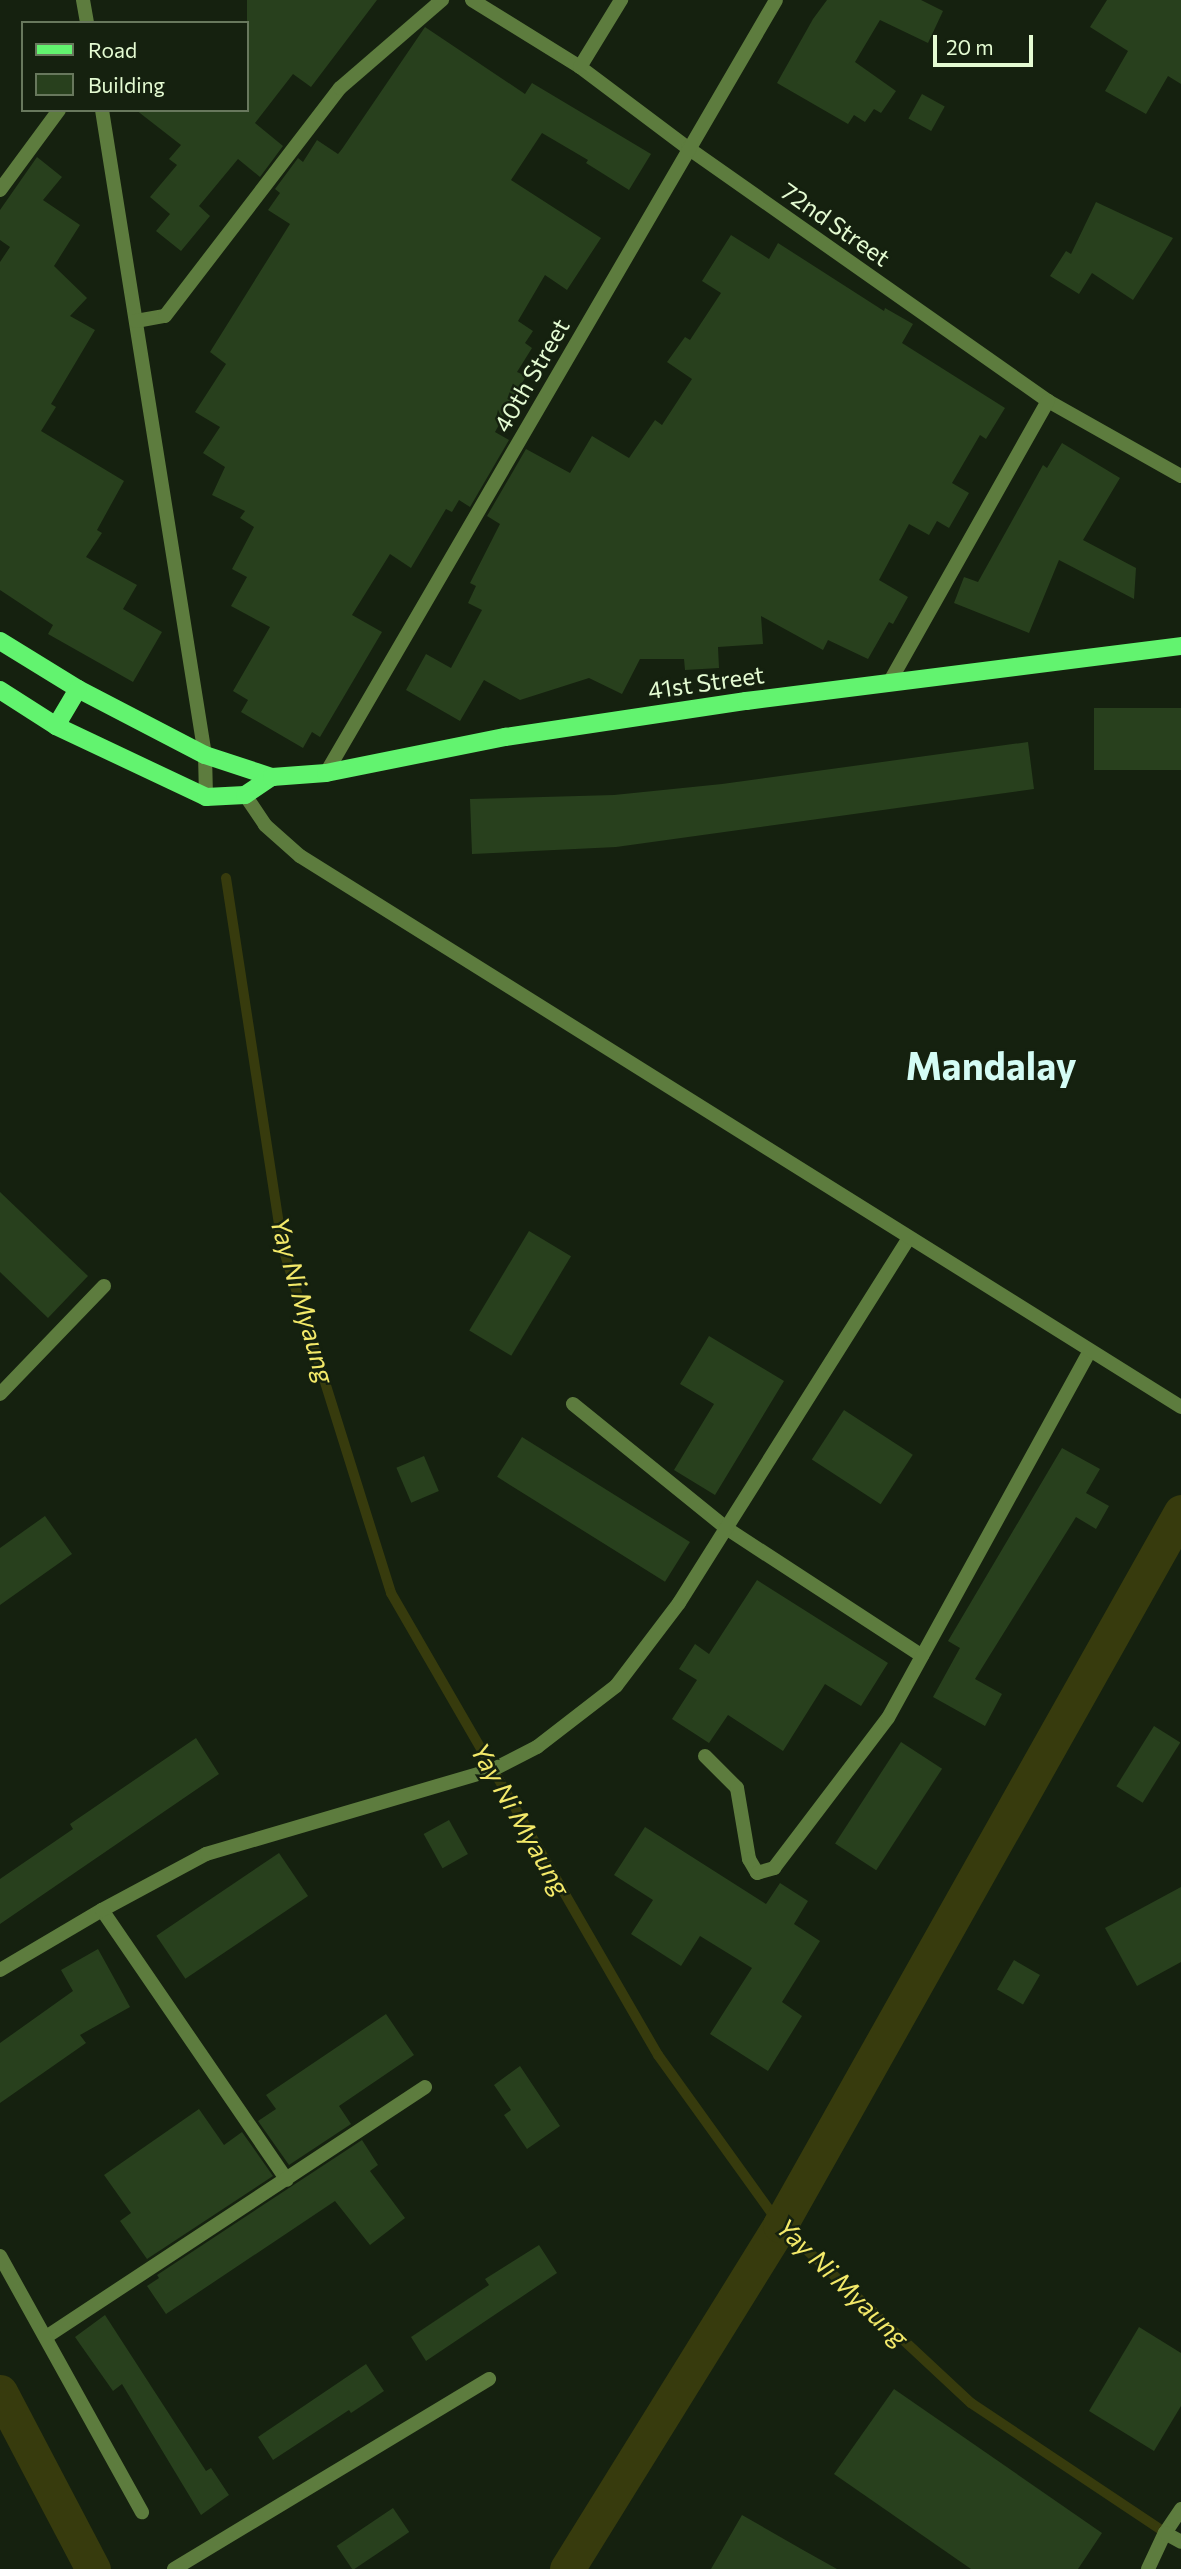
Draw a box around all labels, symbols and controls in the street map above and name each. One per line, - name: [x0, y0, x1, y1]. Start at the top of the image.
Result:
- legend: [21, 21, 248, 112]
- scale bar: [936, 21, 1036, 65]
- text: 20 m: [946, 34, 994, 59]
- text: Road: [88, 37, 137, 62]
- text: Building: [88, 72, 165, 97]
- street label: 72nd Street: [776, 176, 896, 272]
- street label: 40th Street: [487, 313, 575, 437]
- street label: 41st Street: [646, 660, 766, 704]
- district label: Mandalay: [905, 1042, 1077, 1088]
- water label: Yay Ni Myaung: [264, 1213, 342, 1387]
- water label: Yay Ni Myaung: [465, 1737, 577, 1901]
- water label: Yay Ni Myaung: [771, 2211, 915, 2353]

